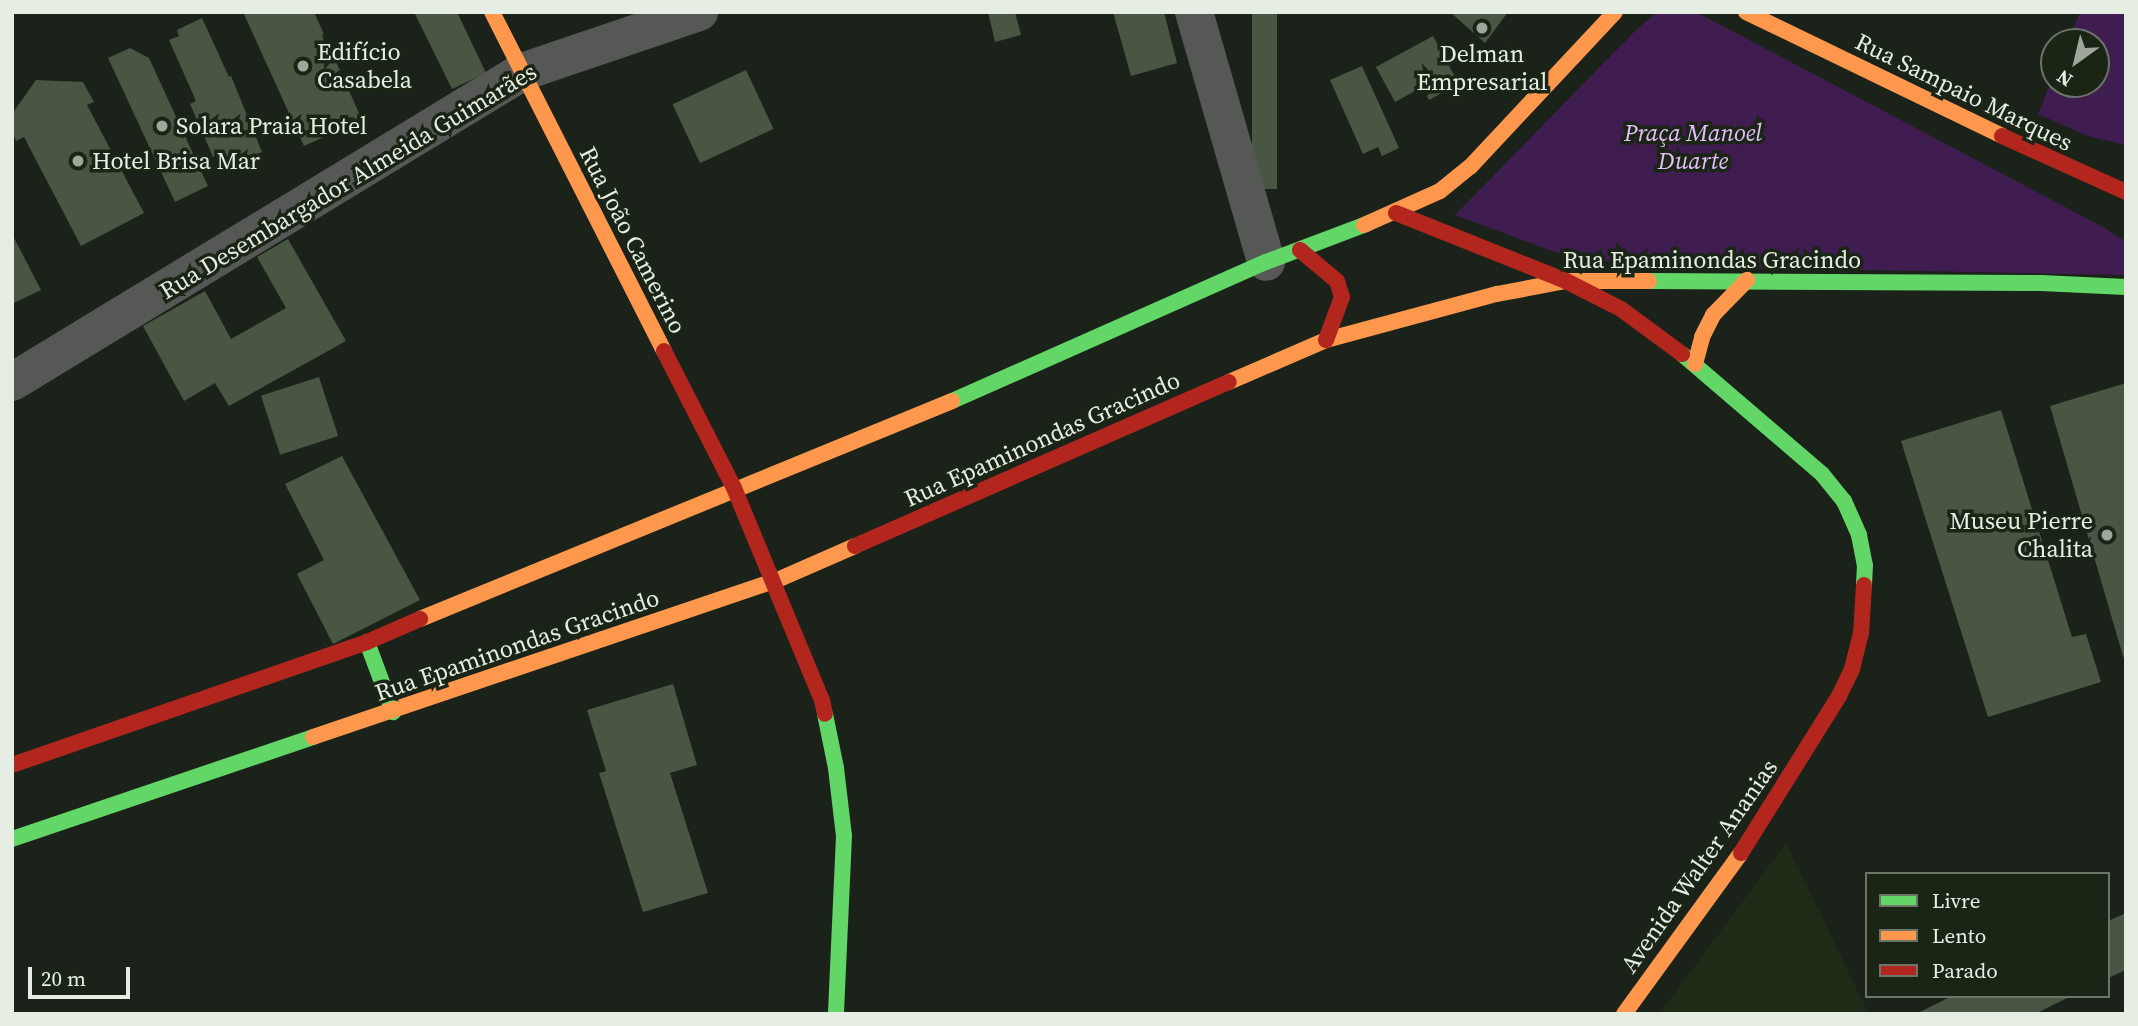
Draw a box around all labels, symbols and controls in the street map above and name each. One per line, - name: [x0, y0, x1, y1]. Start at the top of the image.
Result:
- marker: Delman Empresarial: [1474, 20, 1490, 36]
- street label: Rua Sampaio Marques: [1851, 27, 2077, 157]
- north arrow: [2040, 28, 2110, 98]
- place label: Edifício Casabela: [317, 38, 412, 94]
- place label: Delman Empresarial: [1416, 40, 1548, 96]
- street label: Rua Desembargador Almeida Guimarães: [154, 57, 542, 305]
- marker: Edifício Casabela: [295, 58, 311, 74]
- text: N: [2051, 64, 2077, 93]
- place label: Solara Praia Hotel: [176, 112, 367, 140]
- marker: Solara Praia Hotel: [154, 118, 170, 134]
- park label: Praça Manoel Duarte: [1624, 119, 1762, 175]
- street label: Rua João Camerino: [573, 142, 693, 338]
- place label: Hotel Brisa Mar: [92, 147, 260, 175]
- marker: Hotel Brisa Mar: [70, 153, 86, 169]
- street label: Rua Epaminondas Gracindo: [1563, 246, 1861, 274]
- street label: Rua Epaminondas Gracindo: [900, 365, 1184, 513]
- place label: Museu Pierre Chalita: [1950, 507, 2093, 563]
- marker: Museu Pierre Chalita: [2099, 527, 2115, 543]
- street label: Rua Epaminondas Gracindo: [371, 583, 663, 707]
- street label: Avenida Walter Ananias: [1614, 753, 1784, 979]
- legend: [1865, 872, 2110, 998]
- text: Livre: [1932, 886, 1980, 915]
- text: Lento: [1932, 921, 1986, 950]
- scale bar: [32, 953, 133, 997]
- text: Parado: [1932, 956, 1998, 985]
- text: 20 m: [41, 964, 86, 993]

